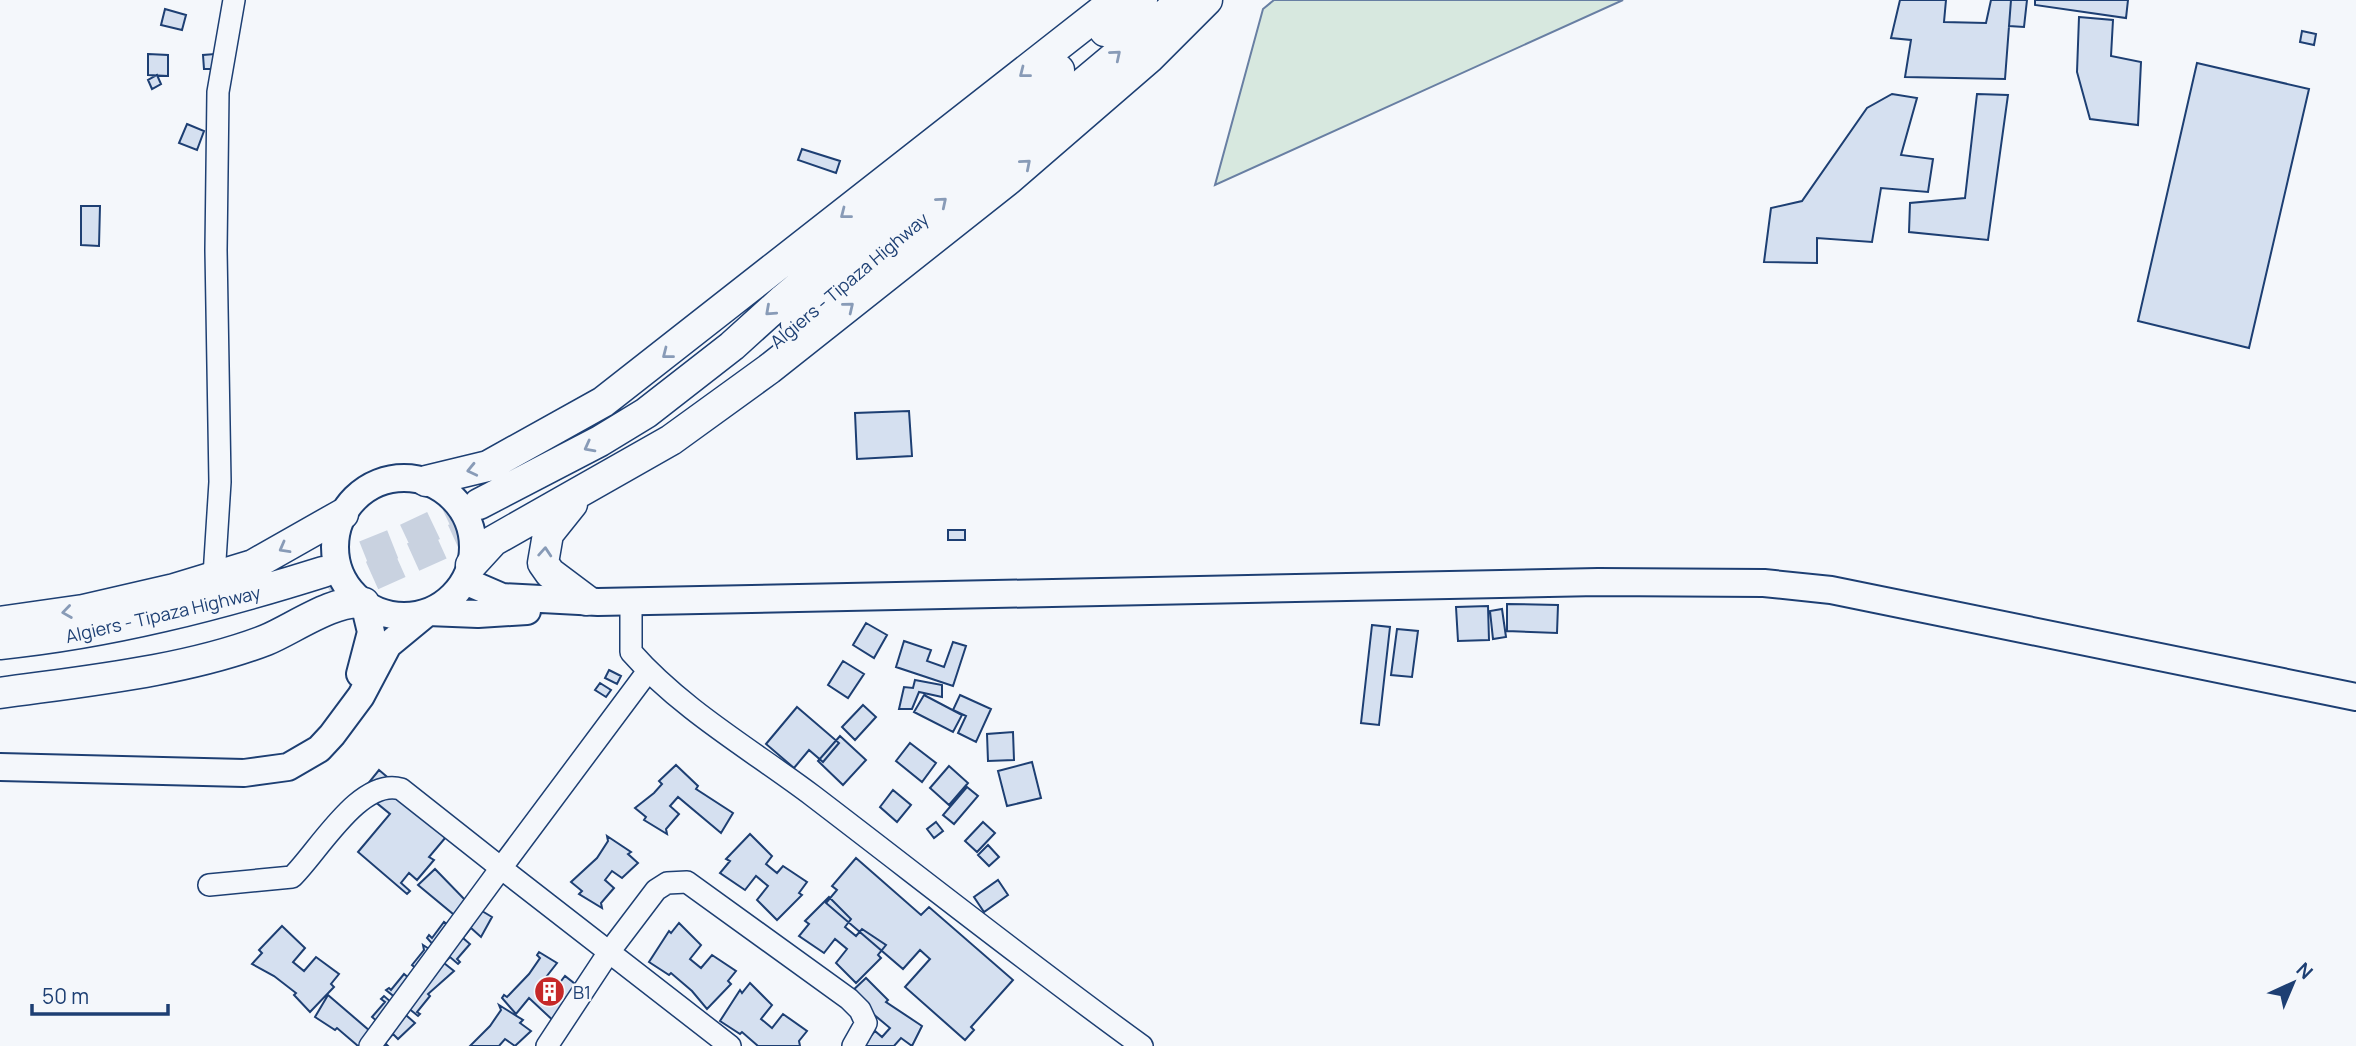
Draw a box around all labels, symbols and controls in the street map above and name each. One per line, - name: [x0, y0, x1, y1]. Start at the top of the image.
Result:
- one-way arrow: [1108, 51, 1121, 63]
- one-way arrow: [1019, 64, 1031, 77]
- one-way arrow: [1018, 160, 1031, 172]
- one-way arrow: [934, 198, 947, 210]
- one-way arrow: [841, 205, 853, 218]
- street label: Algiers - Tipaza Highway: [765, 206, 934, 353]
- one-way arrow: [765, 303, 778, 315]
- one-way arrow: [842, 303, 854, 316]
- one-way arrow: [662, 346, 674, 359]
- one-way arrow: [583, 439, 596, 452]
- one-way arrow: [466, 462, 478, 476]
- one-way arrow: [279, 540, 291, 553]
- one-way arrow: [537, 546, 552, 557]
- street label: Algiers - Tipaza Highway: [63, 580, 263, 648]
- one-way arrow: [61, 604, 73, 619]
- north arrow: [2258, 948, 2328, 1018]
- text: N: [2291, 957, 2319, 985]
- scale bar: [32, 972, 168, 1016]
- building icon: B1: [533, 975, 567, 1009]
- place label: B1: [573, 980, 591, 1004]
- text: 50 m: [42, 982, 89, 1010]

